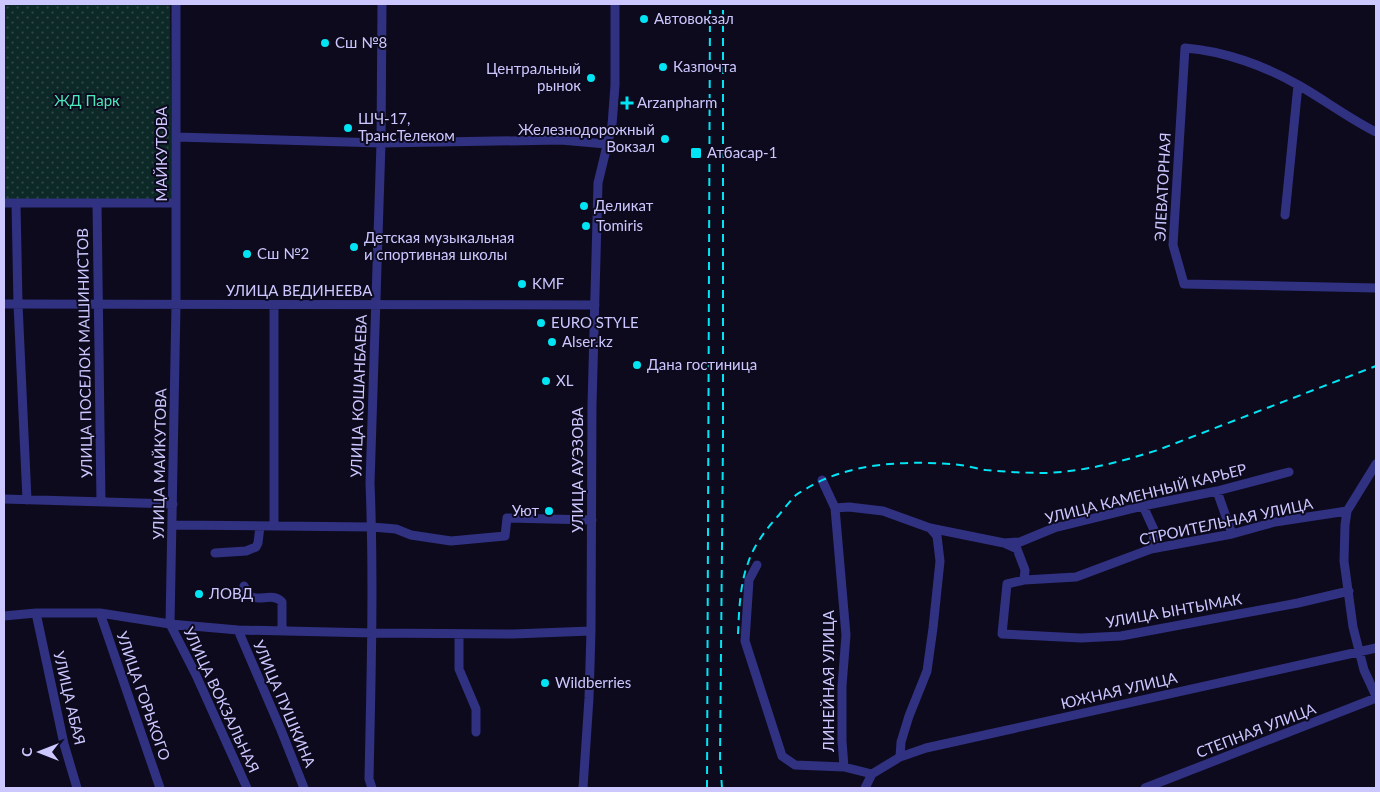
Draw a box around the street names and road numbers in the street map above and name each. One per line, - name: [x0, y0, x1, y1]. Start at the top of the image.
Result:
- street label: МАЙКУТОВА: [152, 106, 170, 202]
- street label: ЭЛЕВАТОРНАЯ: [1150, 132, 1174, 242]
- street label: УЛИЦА ПОСЕЛОК МАШИНИСТОВ: [73, 228, 95, 478]
- street label: УЛИЦА ВЕДИНЕЕВА: [226, 281, 373, 299]
- street label: УЛИЦА КОШАНБАЕВА: [346, 313, 370, 478]
- street label: УЛИЦА МАЙКУТОВА: [149, 387, 169, 540]
- street label: УЛИЦА АУЭЗОВА: [568, 406, 586, 533]
- street label: УЛИЦА КАМЕННЫЙ КАРЬЕР: [1043, 459, 1248, 527]
- street label: СТРОИТЕЛЬНАЯ УЛИЦА: [1137, 494, 1315, 548]
- street label: УЛИЦА ЫНТЫМАК: [1104, 589, 1243, 631]
- street label: ЛИНЕЙНАЯ УЛИЦА: [819, 609, 837, 753]
- street label: УЛИЦА ВОКЗАЛЬНАЯ: [180, 624, 264, 775]
- street label: УЛИЦА ГОРЬКОГО: [113, 629, 174, 763]
- street label: УЛИЦА ПУШКИНА: [250, 637, 320, 771]
- street label: УЛИЦА АБАЯ: [50, 649, 90, 747]
- street label: ЮЖНАЯ УЛИЦА: [1059, 668, 1180, 712]
- street label: СТЕПНАЯ УЛИЦА: [1193, 699, 1319, 761]

